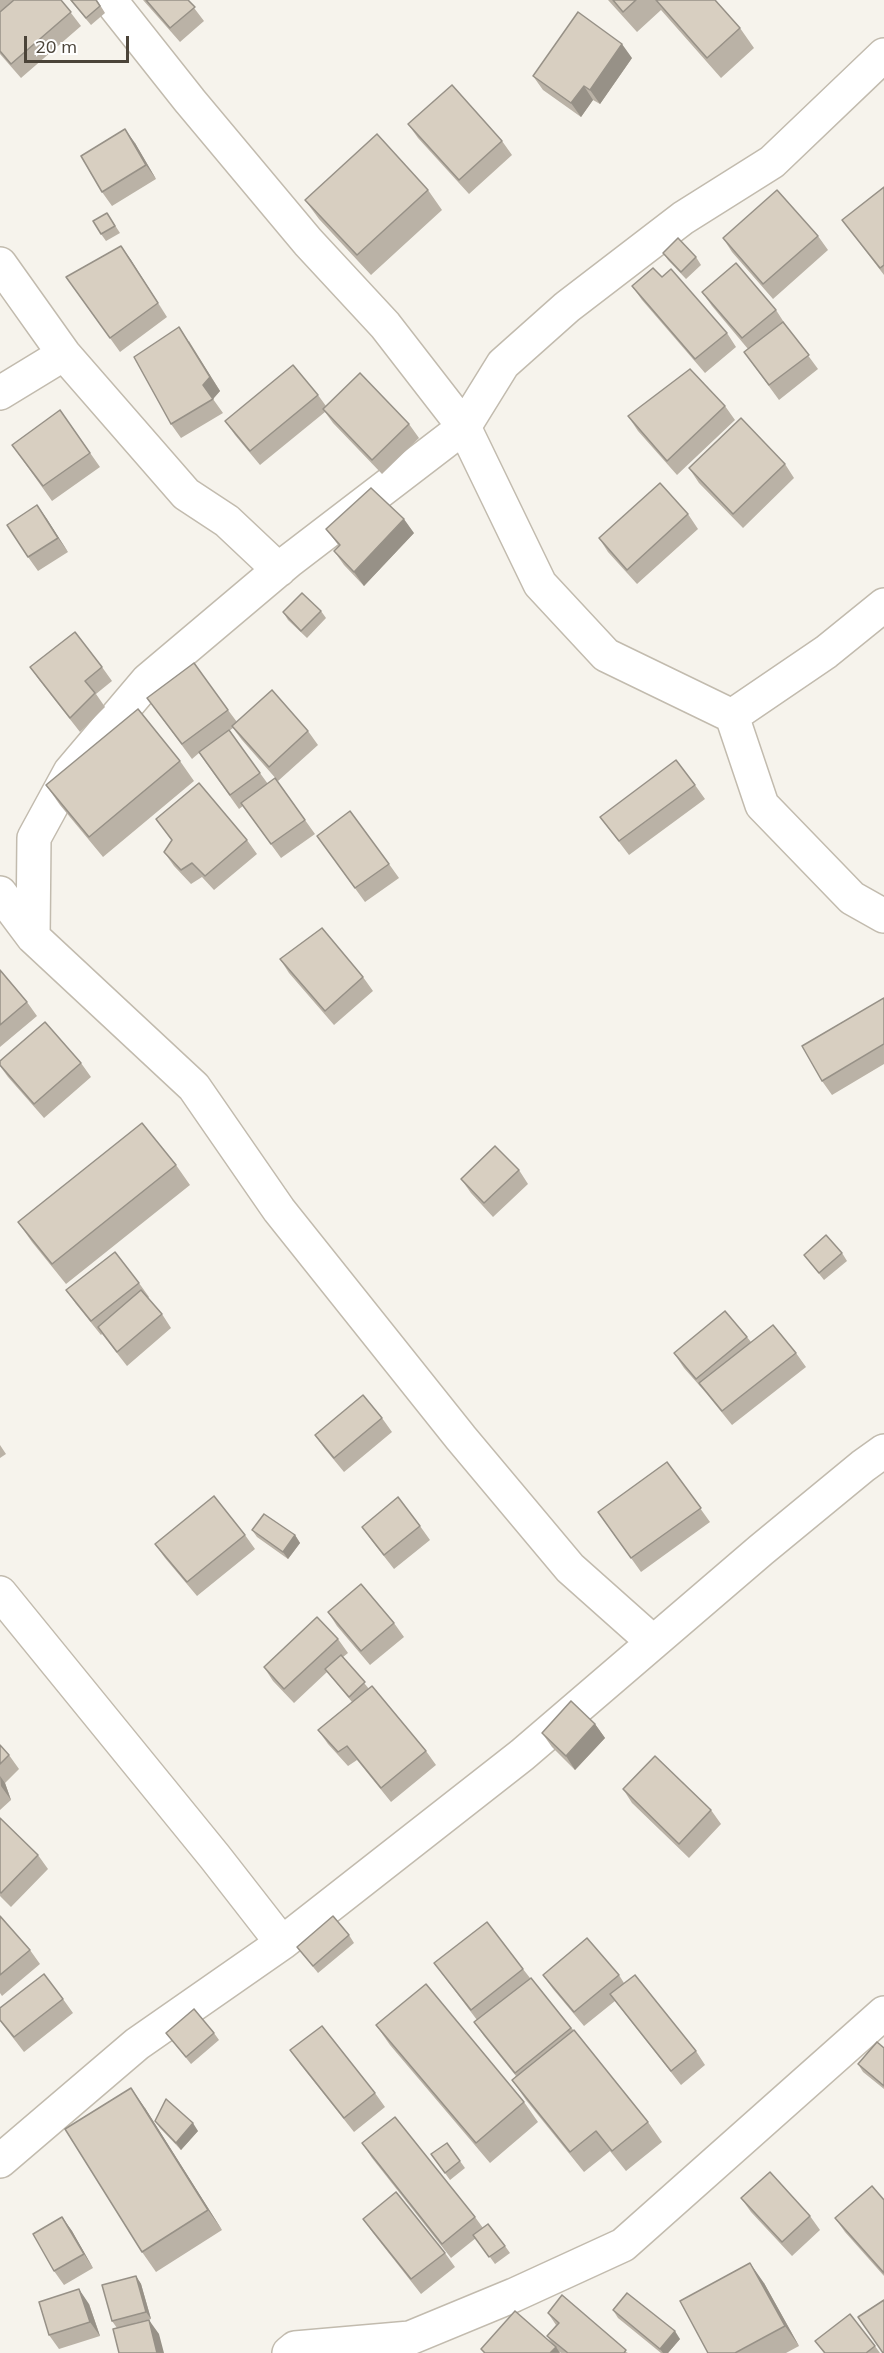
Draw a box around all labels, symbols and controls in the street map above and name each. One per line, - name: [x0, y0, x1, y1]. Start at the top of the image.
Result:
- scale bar: [27, 24, 132, 62]
- text: 20 m: [35, 35, 77, 58]

